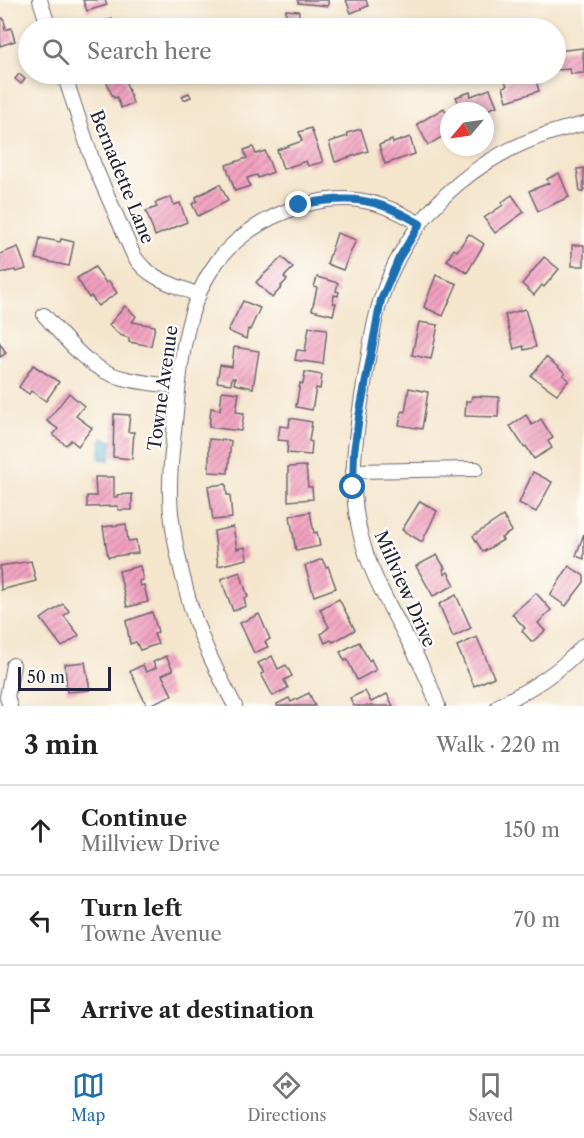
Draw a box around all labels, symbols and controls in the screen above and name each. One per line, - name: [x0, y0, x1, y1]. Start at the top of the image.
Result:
- search box: [18, 18, 566, 84]
- icon: search: [39, 35, 72, 68]
- text: Search here: [87, 38, 212, 65]
- north arrow: [440, 102, 494, 156]
- street label: Bernadette Lane: [85, 107, 159, 247]
- route end: [285, 191, 311, 217]
- street label: Towne Avenue: [143, 324, 183, 452]
- route start: [339, 473, 365, 499]
- street label: Millview Drive: [370, 527, 440, 651]
- scale bar: [18, 664, 111, 692]
- text: 50 m: [27, 667, 65, 687]
- text: 3 min: [24, 729, 98, 761]
- text: Walk · 220 m: [436, 733, 560, 757]
- text: Continue: [81, 805, 187, 832]
- icon: ahead: [24, 814, 57, 847]
- text: 150 m: [504, 818, 560, 842]
- text: Millview Drive: [81, 832, 220, 856]
- text: Turn left: [81, 895, 182, 922]
- icon: left: [24, 904, 57, 937]
- text: 70 m: [514, 908, 560, 932]
- text: Towne Avenue: [81, 922, 222, 946]
- icon: arrive: [24, 994, 57, 1027]
- text: Arrive at destination: [81, 997, 314, 1024]
- tab: Map: [71, 1069, 105, 1125]
- tab: Directions: [247, 1069, 326, 1125]
- tab: Saved: [469, 1069, 513, 1125]

